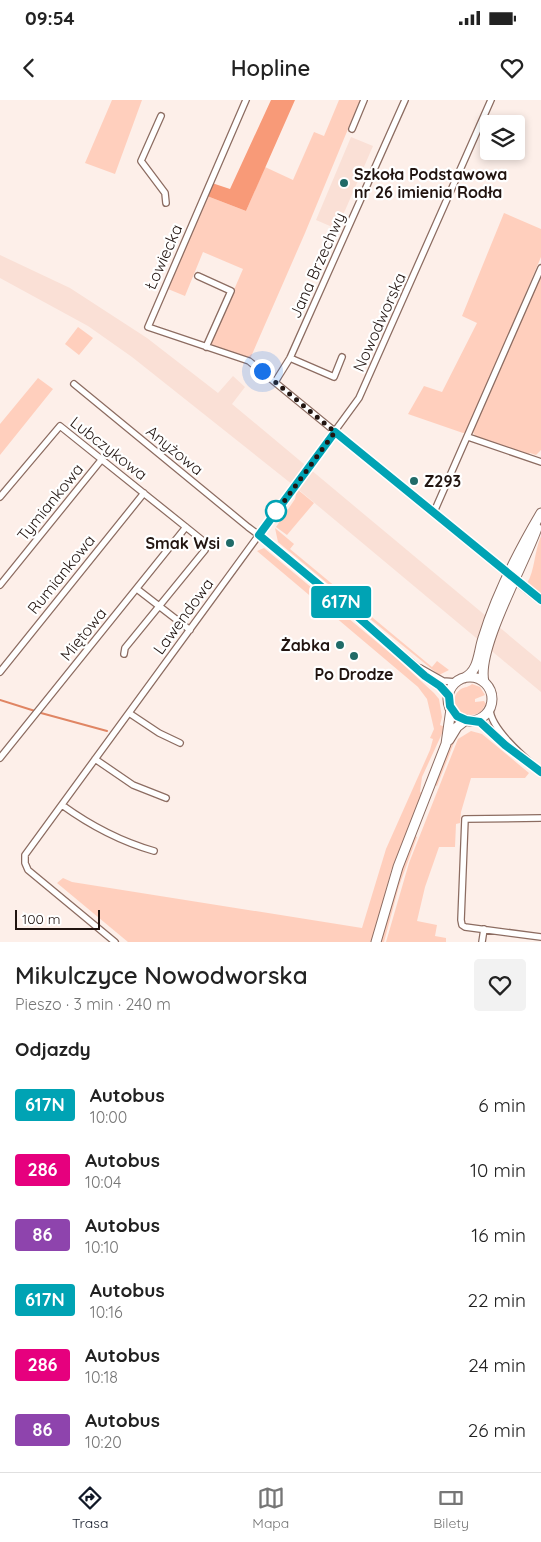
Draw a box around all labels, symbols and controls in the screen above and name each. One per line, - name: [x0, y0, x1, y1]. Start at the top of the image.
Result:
- text: 09:54: [25, 6, 75, 30]
- icon: back: [15, 54, 43, 82]
- text: Hopline: [231, 54, 310, 82]
- icon: heart: [498, 54, 526, 82]
- map controls: [480, 115, 525, 160]
- button: layers: [480, 115, 525, 160]
- place label: Szkoła Podstawowa nr 26 imienia Rodła: [354, 164, 507, 202]
- marker: Szkoła Podstawowa nr 26 imienia Rodła: [338, 177, 350, 189]
- street label: Jana Brzechwy: [285, 209, 349, 321]
- street label: Łowiecka: [140, 221, 186, 293]
- street label: Nowodworska: [348, 269, 410, 375]
- your location: [250, 359, 275, 384]
- street label: Lubczykowa: [67, 412, 151, 484]
- street label: Anyżowa: [142, 421, 208, 479]
- street label: Tymiankowa: [13, 459, 87, 545]
- place label: Z293: [424, 471, 461, 491]
- marker: Z293: [408, 475, 420, 487]
- unlabelled marker: [265, 500, 287, 522]
- street label: Rumiankowa: [23, 530, 99, 618]
- place label: Smak Wsi: [145, 533, 220, 553]
- marker: Smak Wsi: [224, 537, 236, 549]
- street label: Lawendowa: [149, 574, 217, 658]
- line badge: 617N: [306, 586, 376, 618]
- text: 617N: [321, 590, 361, 613]
- street label: Miętowa: [56, 603, 110, 665]
- place label: Żabka: [280, 635, 330, 655]
- marker: Żabka: [334, 639, 346, 651]
- marker: Po Drodze: [348, 650, 360, 662]
- place label: Po Drodze: [314, 664, 394, 684]
- scale bar: [15, 907, 100, 930]
- text: 100 m: [22, 910, 60, 928]
- button: heart: [474, 959, 526, 1011]
- text: Mikulczyce Nowodworska: [15, 960, 308, 990]
- text: Pieszo · 3 min · 240 m: [15, 994, 171, 1014]
- text: Odjazdy: [15, 1037, 91, 1061]
- text: Autobus: [90, 1083, 165, 1107]
- text: 617N: [25, 1093, 65, 1116]
- text: 6 min: [478, 1093, 526, 1117]
- text: 10:00: [90, 1107, 127, 1127]
- text: Autobus: [85, 1148, 160, 1172]
- text: 286: [27, 1158, 58, 1181]
- text: 10 min: [470, 1158, 526, 1182]
- text: 10:04: [85, 1172, 121, 1192]
- text: Autobus: [85, 1213, 160, 1237]
- text: 86: [33, 1223, 52, 1246]
- text: 16 min: [471, 1223, 526, 1247]
- text: 10:10: [85, 1237, 119, 1257]
- text: Autobus: [90, 1278, 165, 1302]
- text: 617N: [25, 1288, 65, 1311]
- text: 22 min: [467, 1288, 526, 1312]
- text: 10:16: [90, 1302, 123, 1322]
- text: Autobus: [85, 1343, 160, 1367]
- text: 286: [27, 1353, 58, 1376]
- text: 24 min: [468, 1353, 526, 1377]
- text: 10:18: [85, 1367, 118, 1387]
- text: Autobus: [85, 1408, 160, 1432]
- text: 86: [33, 1418, 52, 1441]
- text: 26 min: [468, 1418, 526, 1442]
- text: 10:20: [85, 1432, 122, 1452]
- tab: Trasa: [72, 1484, 108, 1532]
- tab: Mapa: [252, 1484, 289, 1532]
- tab: Bilety: [433, 1484, 469, 1532]

